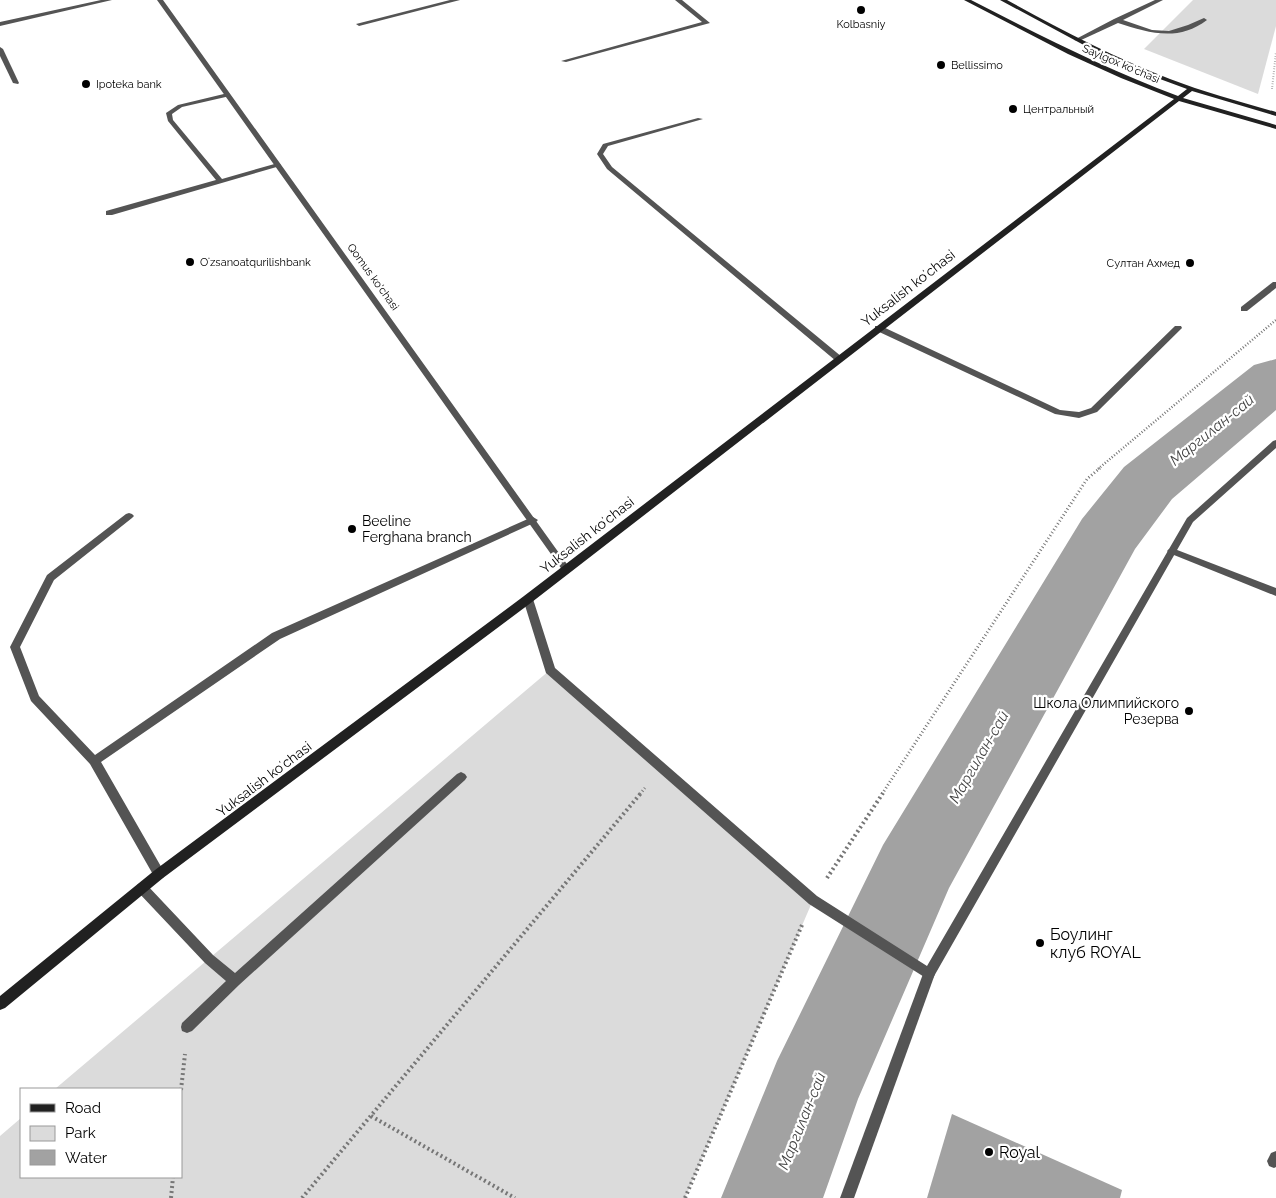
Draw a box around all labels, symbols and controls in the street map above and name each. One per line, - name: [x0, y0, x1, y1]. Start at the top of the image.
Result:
- marker: Kolbasniy: [855, 4, 867, 16]
- place label: Kolbasniy: [836, 18, 886, 31]
- street label: Saylgox koʻchasi: [1080, 42, 1162, 86]
- marker: Bellissimo: [935, 59, 947, 71]
- place label: Bellissimo: [951, 59, 1003, 72]
- marker: Ipoteka bank: [80, 78, 92, 90]
- place label: Ipoteka bank: [96, 78, 162, 91]
- marker: Центральный: [1007, 103, 1019, 115]
- place label: Центральный: [1023, 103, 1094, 116]
- street label: Qomus ko'chasi: [344, 241, 402, 313]
- street label: Yuksalish koʻchasi: [858, 246, 958, 330]
- marker: Oʻzsanoatqurilishbank: [184, 256, 196, 268]
- place label: Oʻzsanoatqurilishbank: [200, 256, 311, 269]
- place label: Султан Ахмед: [1107, 257, 1181, 270]
- marker: Султан Ахмед: [1184, 257, 1196, 269]
- water label: Маргилан-сай: [1166, 390, 1258, 469]
- street label: Yuksalish koʻchasi: [537, 493, 637, 577]
- place label: Beeline Ferghana branch: [362, 513, 472, 545]
- marker: Beeline Ferghana branch: [346, 523, 358, 535]
- place label: Школа Олимпийского Резерва: [1033, 695, 1179, 727]
- marker: Школа Олимпийского Резерва: [1183, 705, 1195, 717]
- water label: Маргилан-сай: [945, 707, 1013, 806]
- street label: Yuksalish koʻchasi: [213, 738, 315, 820]
- place label: Боулинг клуб ROYAL: [1050, 925, 1142, 962]
- marker: Боулинг клуб ROYAL: [1034, 937, 1046, 949]
- water label: Маргилан-сай: [774, 1069, 830, 1172]
- legend: [20, 1088, 182, 1178]
- text: Road: [65, 1099, 101, 1117]
- text: Park: [65, 1124, 96, 1142]
- place label: Royal: [999, 1143, 1041, 1162]
- marker: Royal: [983, 1146, 995, 1158]
- text: Water: [65, 1149, 108, 1167]

